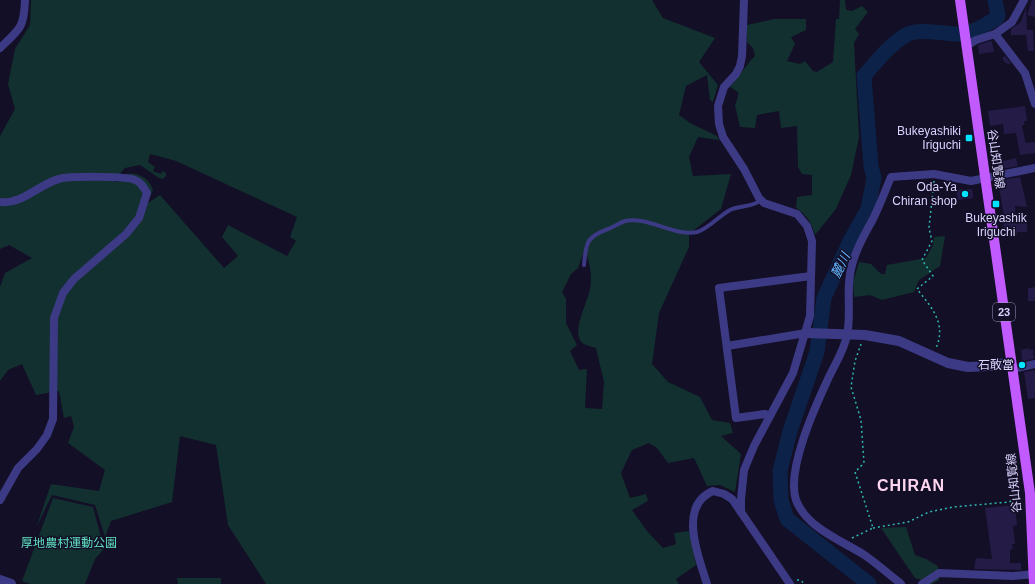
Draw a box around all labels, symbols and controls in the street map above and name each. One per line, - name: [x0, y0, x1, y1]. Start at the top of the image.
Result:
- place label: Bukeyashiki Iriguchi: [897, 124, 961, 152]
- street label: 谷山知覧線: [985, 128, 1007, 190]
- marker: Bukeyashiki Iriguchi: [964, 133, 974, 143]
- place label: Oda-Ya Chiran shop: [892, 180, 957, 208]
- marker: Oda-Ya Chiran shop: [960, 189, 970, 199]
- marker: Bukeyashik Iriguchi: [991, 199, 1001, 209]
- place label: Bukeyashik Iriguchi: [965, 211, 1028, 239]
- water label: 麓川: [828, 248, 854, 280]
- road number: 23: [993, 303, 1015, 321]
- place label: 石敢當: [978, 358, 1014, 372]
- marker: 石敢當: [1017, 360, 1027, 370]
- street label: 谷山知覧線: [1004, 452, 1024, 514]
- district label: CHIRAN: [877, 477, 945, 494]
- park label: 厚地農村運動公園: [21, 536, 117, 550]

